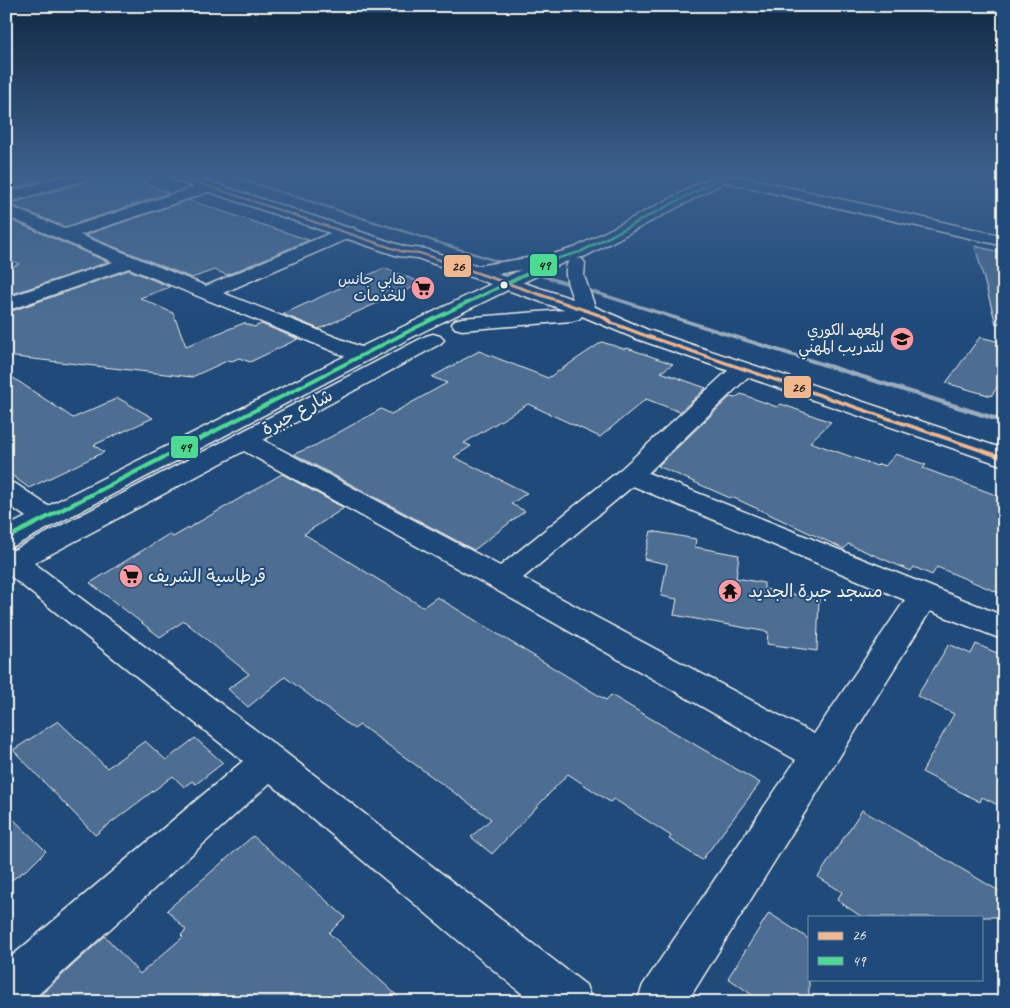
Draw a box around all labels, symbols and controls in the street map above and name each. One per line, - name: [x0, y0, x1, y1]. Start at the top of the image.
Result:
- line badge: 49: [529, 253, 558, 277]
- line badge: 26: [443, 254, 472, 278]
- text: 49: [538, 257, 552, 274]
- text: 26: [452, 258, 466, 275]
- place label: هابي جانس للخدمات: [338, 270, 406, 306]
- supermarket icon: هابي جانس للخدمات: [410, 275, 436, 301]
- unlabelled marker: [499, 280, 509, 290]
- place label: المعهد الكوري للتدريب المهني: [799, 321, 884, 360]
- school or university icon: المعهد الكوري للتدريب المهني: [889, 326, 915, 352]
- line badge: 26: [783, 375, 812, 399]
- text: 26: [792, 379, 806, 396]
- street label: شارع جبرة: [258, 384, 337, 441]
- line badge: 49: [170, 435, 199, 459]
- text: 49: [179, 439, 193, 456]
- supermarket icon: قرطاسية الشريف: [118, 563, 144, 589]
- place label: قرطاسية الشريف: [148, 565, 266, 587]
- temple icon: مسجد جبرة الجديد: [717, 578, 743, 604]
- place label: مسجد جبرة الجديد: [748, 580, 883, 602]
- legend: [808, 916, 982, 980]
- text: 26: [852, 926, 867, 945]
- text: 49: [852, 952, 867, 971]

